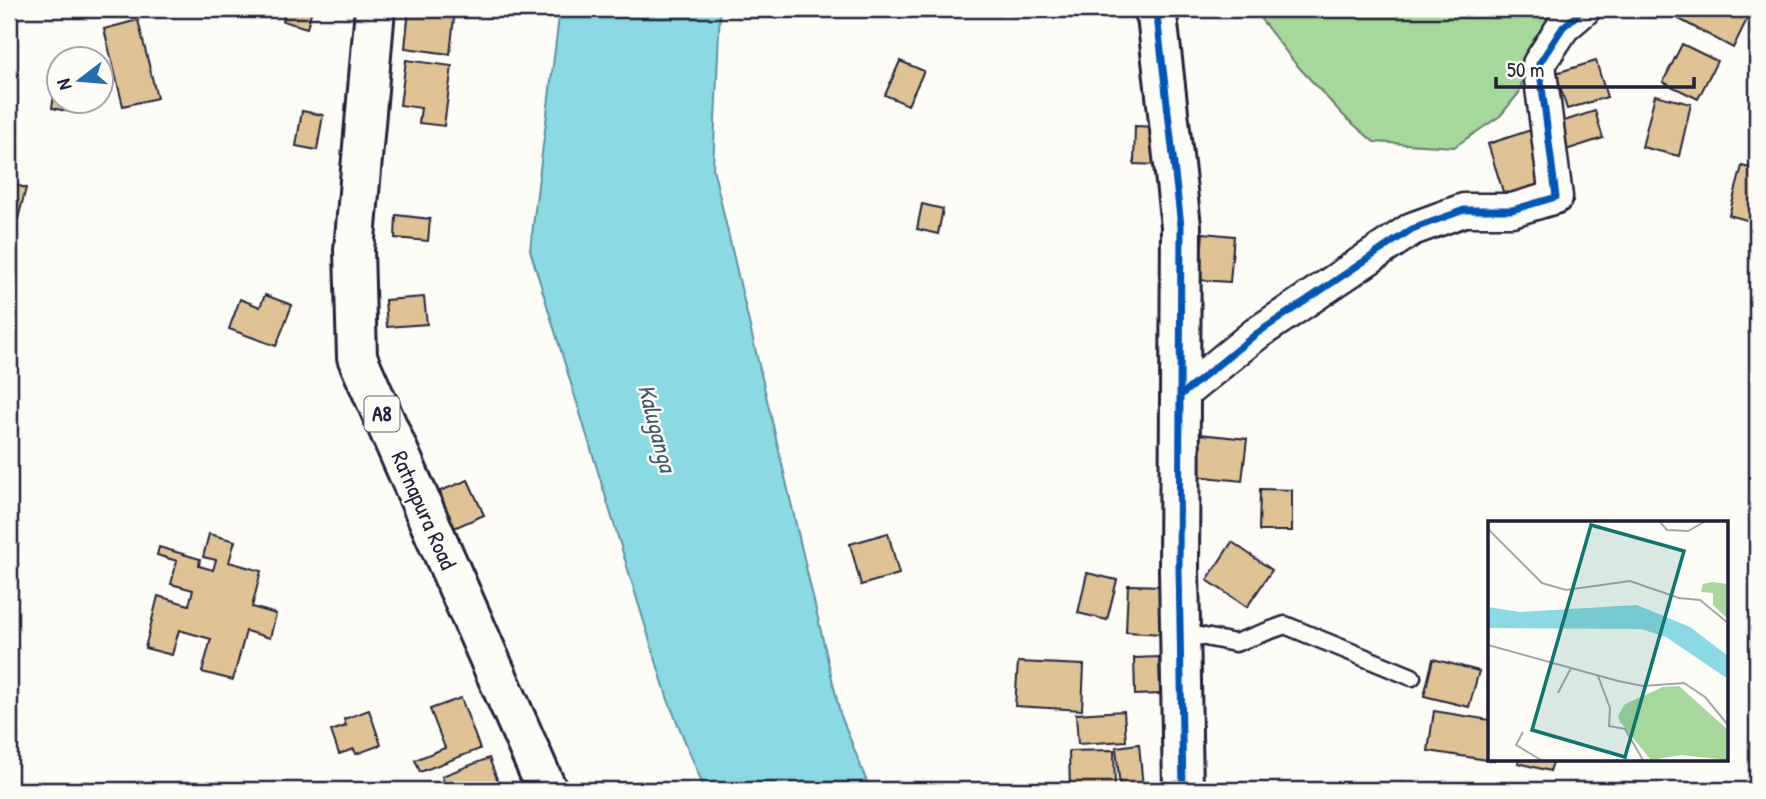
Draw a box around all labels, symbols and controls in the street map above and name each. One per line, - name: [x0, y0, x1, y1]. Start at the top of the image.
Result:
- north arrow: [46, 46, 116, 116]
- scale bar: [1496, 46, 1694, 90]
- text: 50 m: [1507, 55, 1544, 84]
- text: N: [50, 76, 78, 93]
- water label: Kaluganga: [630, 381, 686, 478]
- road number: A8: [364, 396, 400, 432]
- street label: Ratnapura Road: [385, 446, 464, 574]
- inset map: [1488, 521, 1728, 760]

